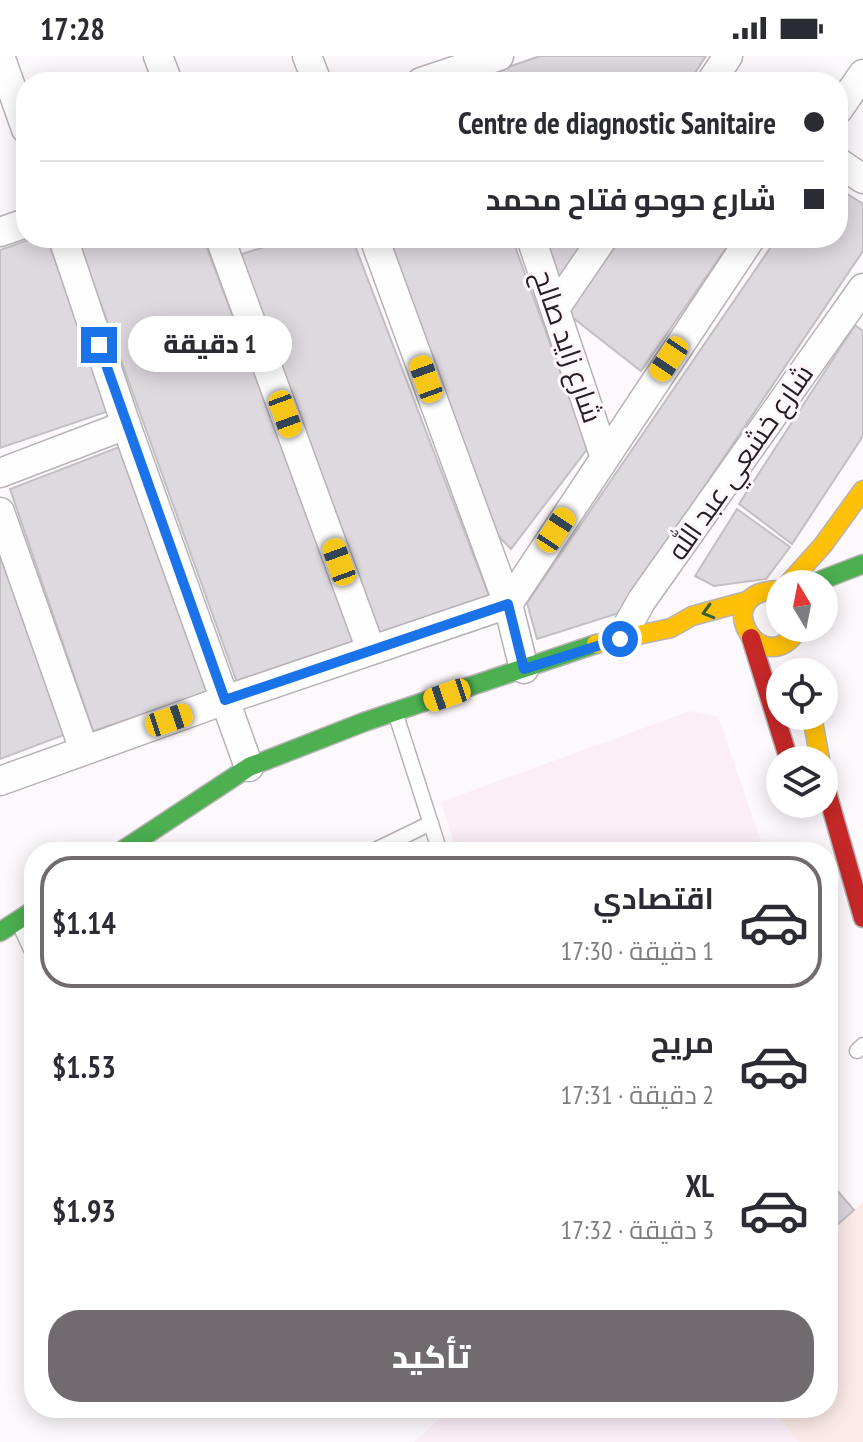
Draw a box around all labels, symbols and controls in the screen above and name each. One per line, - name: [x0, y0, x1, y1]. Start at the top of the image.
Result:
- text: 17:28: [40, 9, 105, 48]
- text: Centre de diagnostic Sanitaire: [458, 103, 776, 142]
- text: شارع حوحو فتاح محمد: [486, 179, 776, 218]
- street label: شارع زايد صالح: [524, 264, 612, 428]
- callout: 1 دقيقة: [127, 317, 291, 373]
- route end: [81, 327, 117, 363]
- text: 1 دقيقة: [163, 327, 257, 360]
- car: [646, 332, 692, 386]
- car: [407, 352, 445, 406]
- street label: شارع خشعي عبد الله: [658, 356, 824, 569]
- car: [266, 387, 304, 441]
- car: [533, 503, 579, 557]
- car: [320, 535, 358, 589]
- north arrow: [766, 570, 838, 642]
- map controls: [766, 570, 838, 818]
- one-way arrow: [701, 602, 715, 619]
- route start: [602, 621, 638, 657]
- button: locate: [766, 658, 838, 730]
- car: [420, 676, 474, 714]
- car: [142, 701, 196, 739]
- button: layers: [766, 746, 838, 818]
- text: اقتصادي: [593, 878, 714, 917]
- icon: car: [738, 886, 810, 958]
- text: $1.14: [52, 903, 116, 942]
- text: 1 دقيقة · 17:30: [560, 934, 714, 967]
- text: مريح: [651, 1022, 714, 1061]
- icon: car: [738, 1030, 810, 1102]
- text: $1.53: [52, 1047, 116, 1086]
- text: 2 دقيقة · 17:31: [560, 1078, 714, 1111]
- text: XL: [685, 1166, 714, 1205]
- icon: car: [738, 1174, 810, 1246]
- text: $1.93: [52, 1191, 116, 1230]
- text: 3 دقيقة · 17:32: [560, 1213, 714, 1246]
- button: تأكيد: [48, 1310, 814, 1402]

